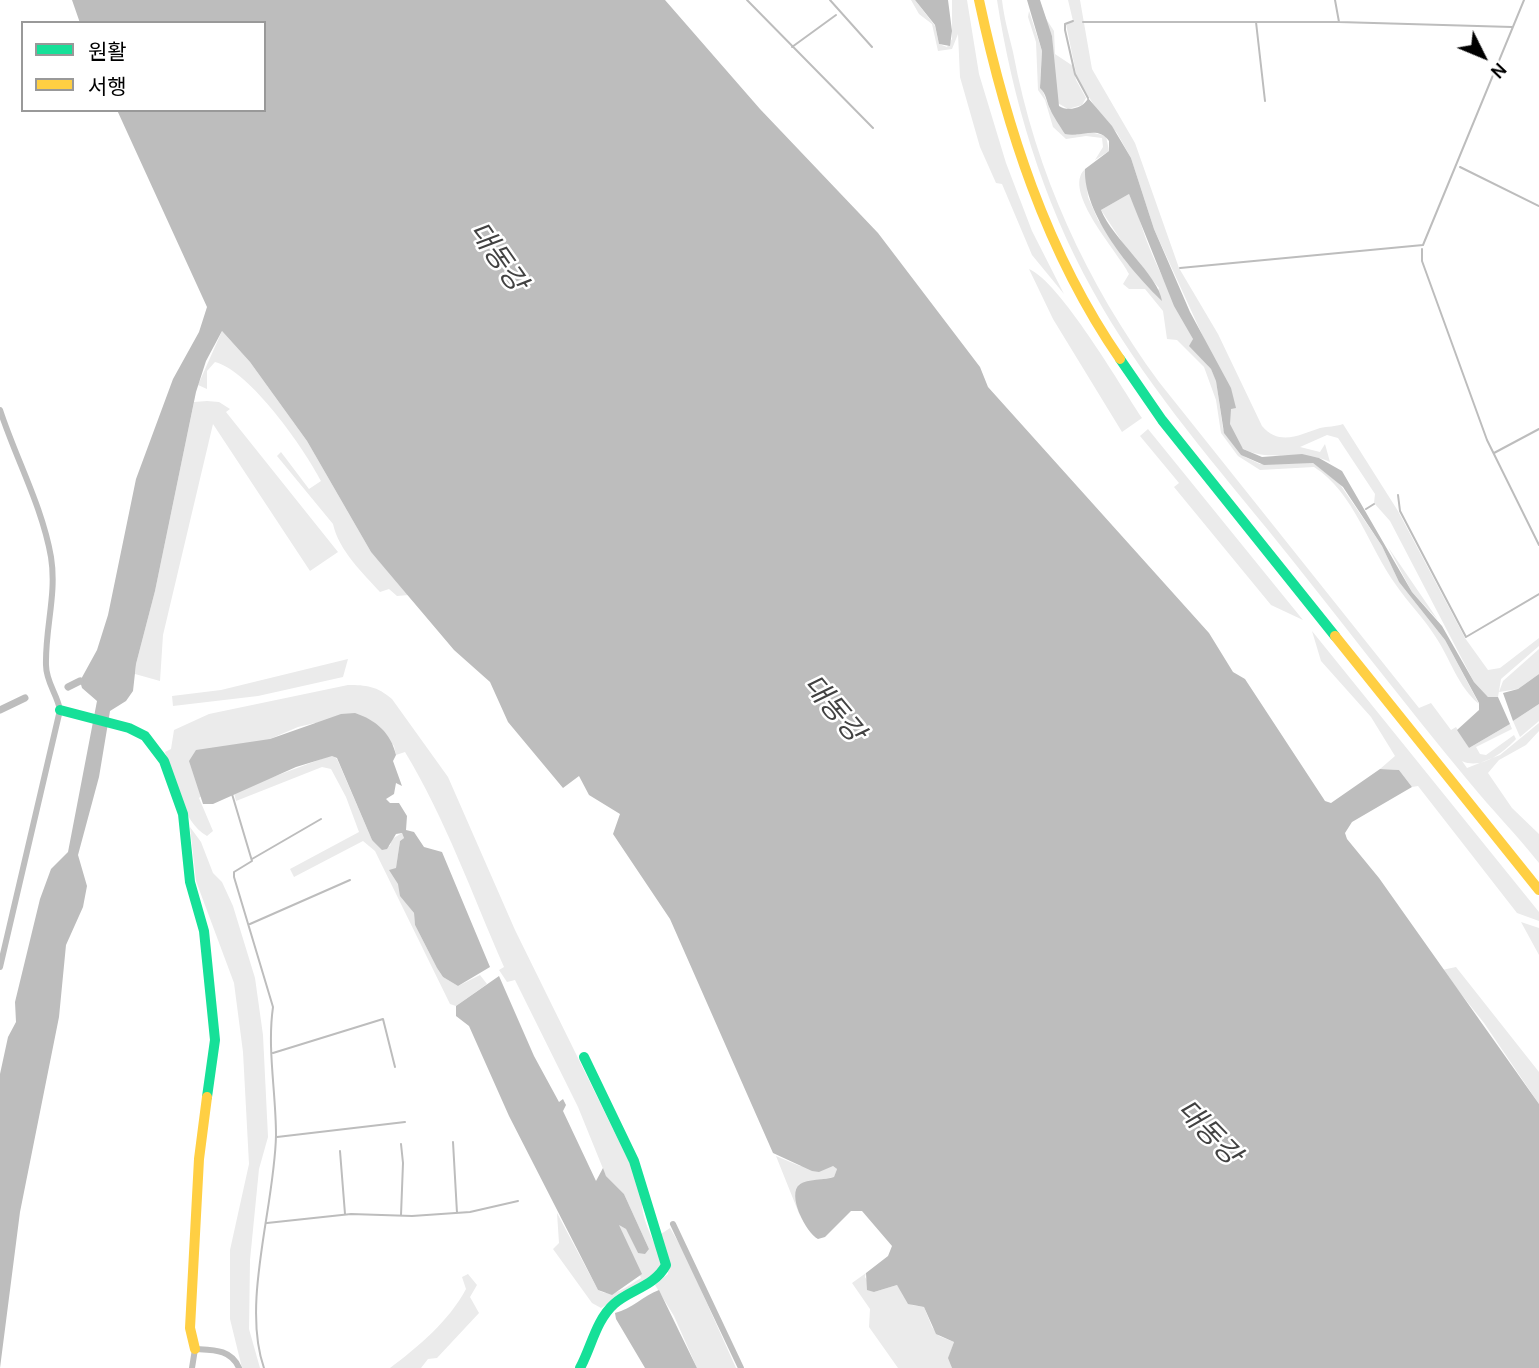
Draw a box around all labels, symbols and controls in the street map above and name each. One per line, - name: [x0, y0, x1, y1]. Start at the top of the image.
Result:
- legend: [21, 21, 266, 112]
- north arrow: [1448, 21, 1518, 91]
- text: 원활: [88, 40, 127, 64]
- text: N: [1486, 58, 1511, 83]
- text: 서행: [88, 75, 127, 99]
- water label: 대동강: [461, 216, 533, 298]
- water label: 대동강: [795, 669, 871, 749]
- water label: 대동강: [1169, 1094, 1247, 1172]

